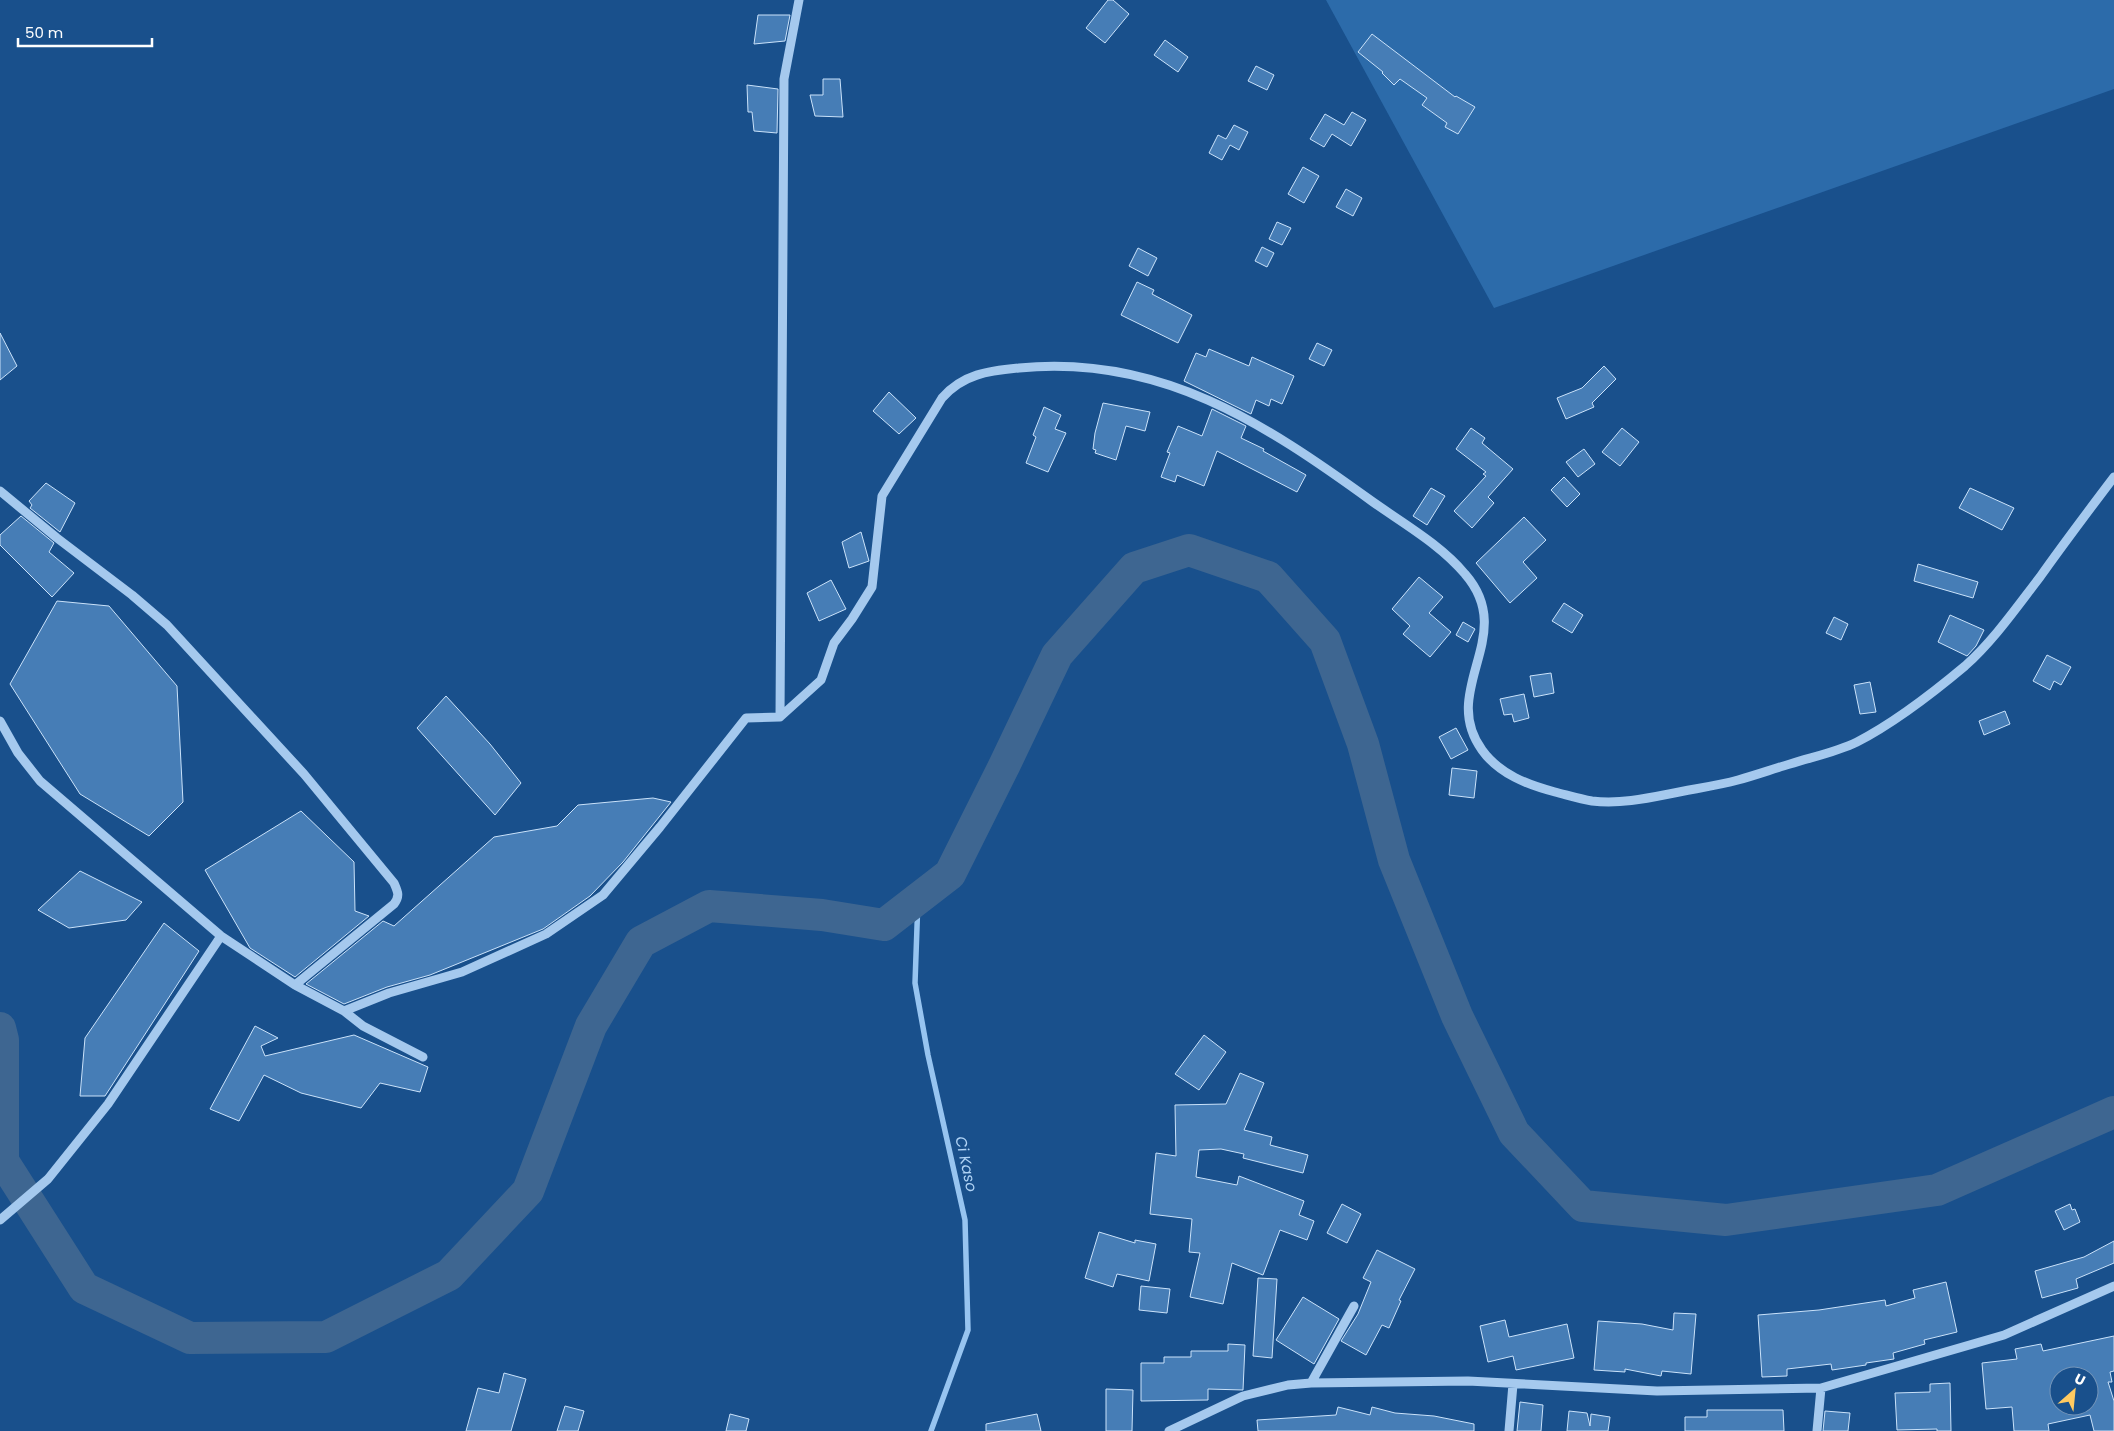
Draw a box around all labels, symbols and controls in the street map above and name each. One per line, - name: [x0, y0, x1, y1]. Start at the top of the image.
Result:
- scale bar: [18, 15, 151, 47]
- text: 50 m: [25, 22, 63, 43]
- water label: Ci Kaso: [950, 1134, 983, 1194]
- north arrow: [2049, 1366, 2099, 1416]
- text: U: [2071, 1368, 2089, 1391]

